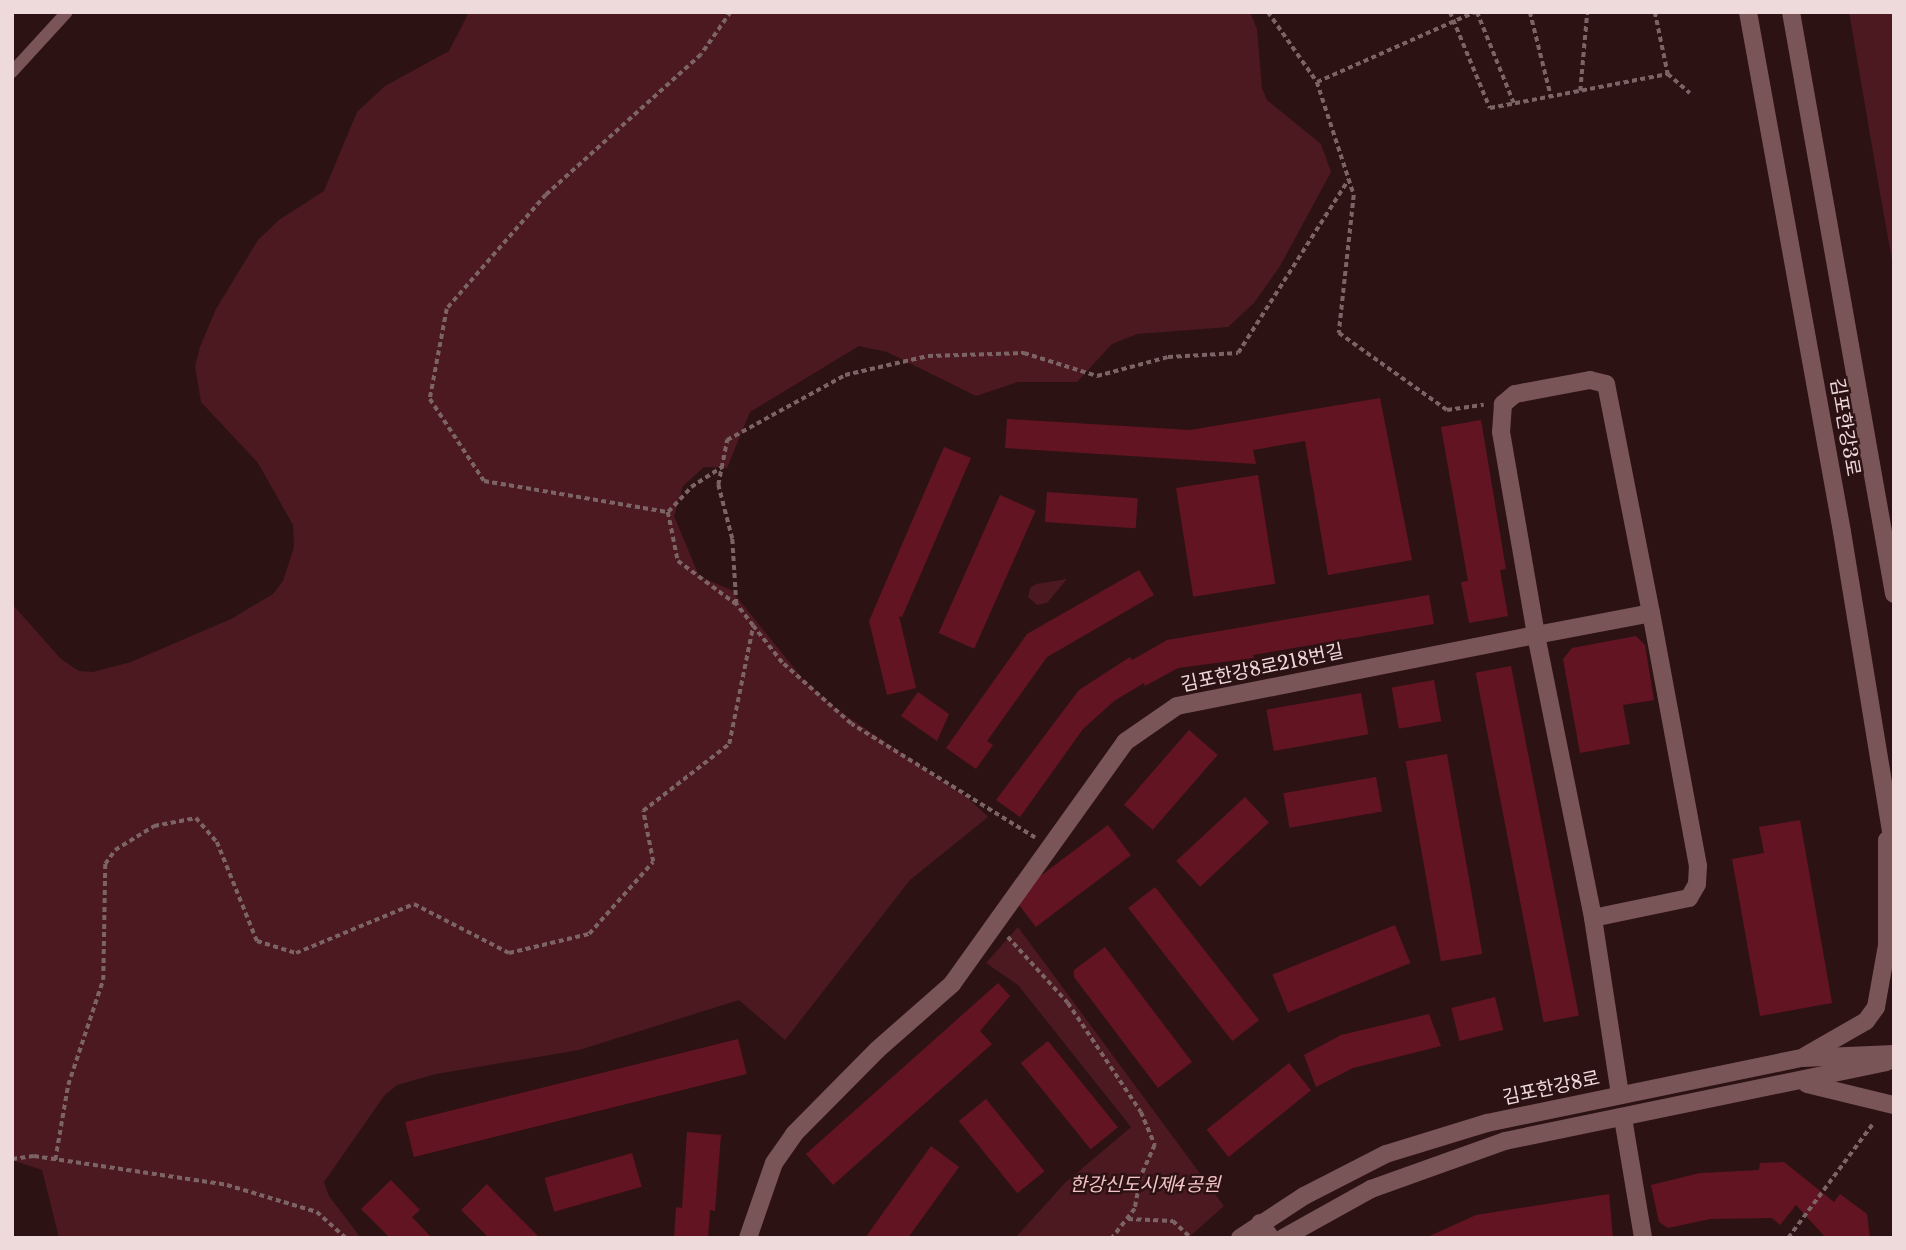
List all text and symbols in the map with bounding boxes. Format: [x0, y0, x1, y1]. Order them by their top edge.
street label: 김포한강3로 [1825, 376, 1865, 478]
street label: 김포한강8로218번길 [1179, 640, 1345, 696]
street label: 김포한강8로 [1500, 1067, 1602, 1109]
park label: 한강신도시제4공원 [1070, 1174, 1220, 1196]

